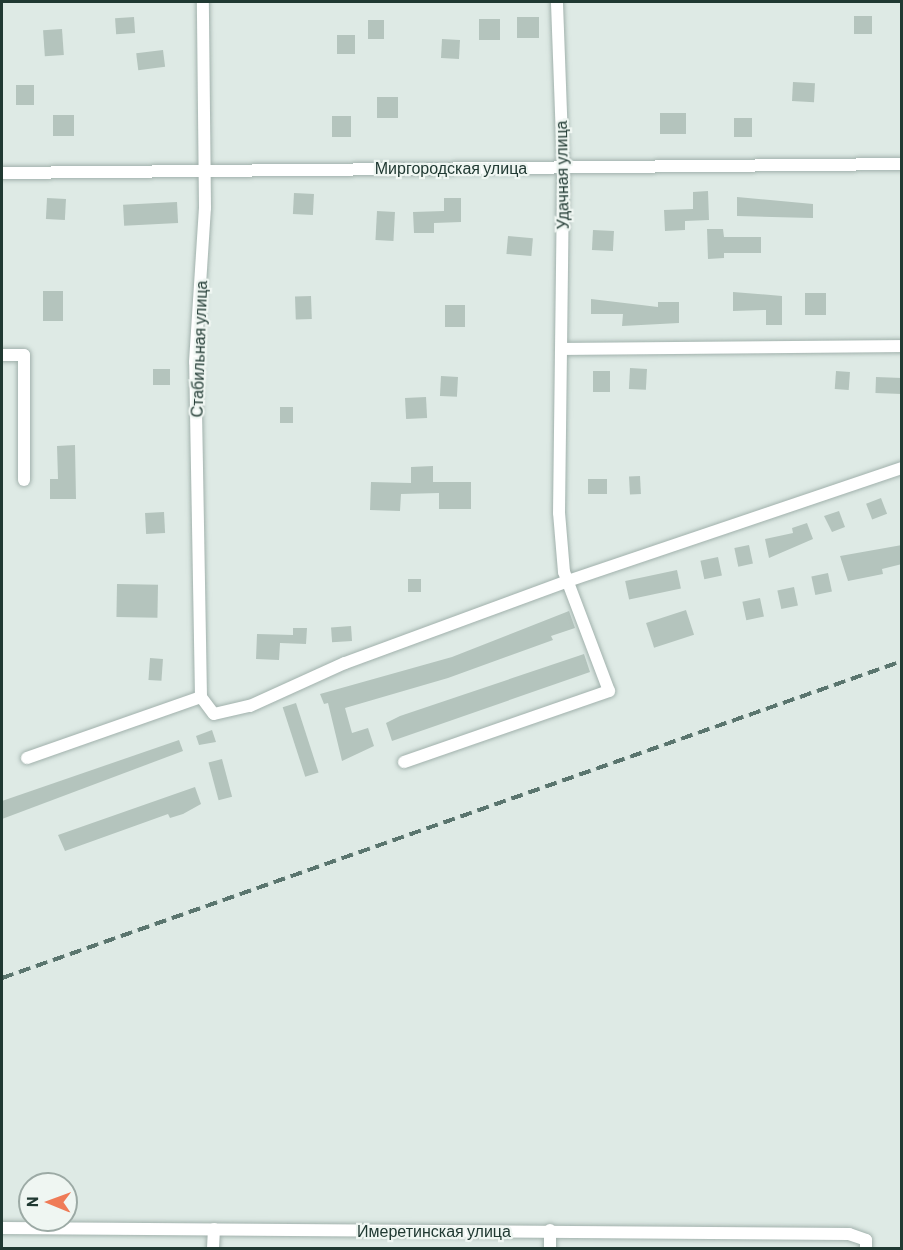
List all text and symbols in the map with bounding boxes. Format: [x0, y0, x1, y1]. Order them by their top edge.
street label: Удачная улица [551, 120, 573, 230]
street label: Миргородская улица [375, 158, 527, 178]
street label: Стабильная улица [187, 280, 211, 418]
north arrow [18, 1172, 78, 1232]
text: N [22, 1196, 41, 1207]
street label: Имеретинская улица [357, 1221, 511, 1241]

